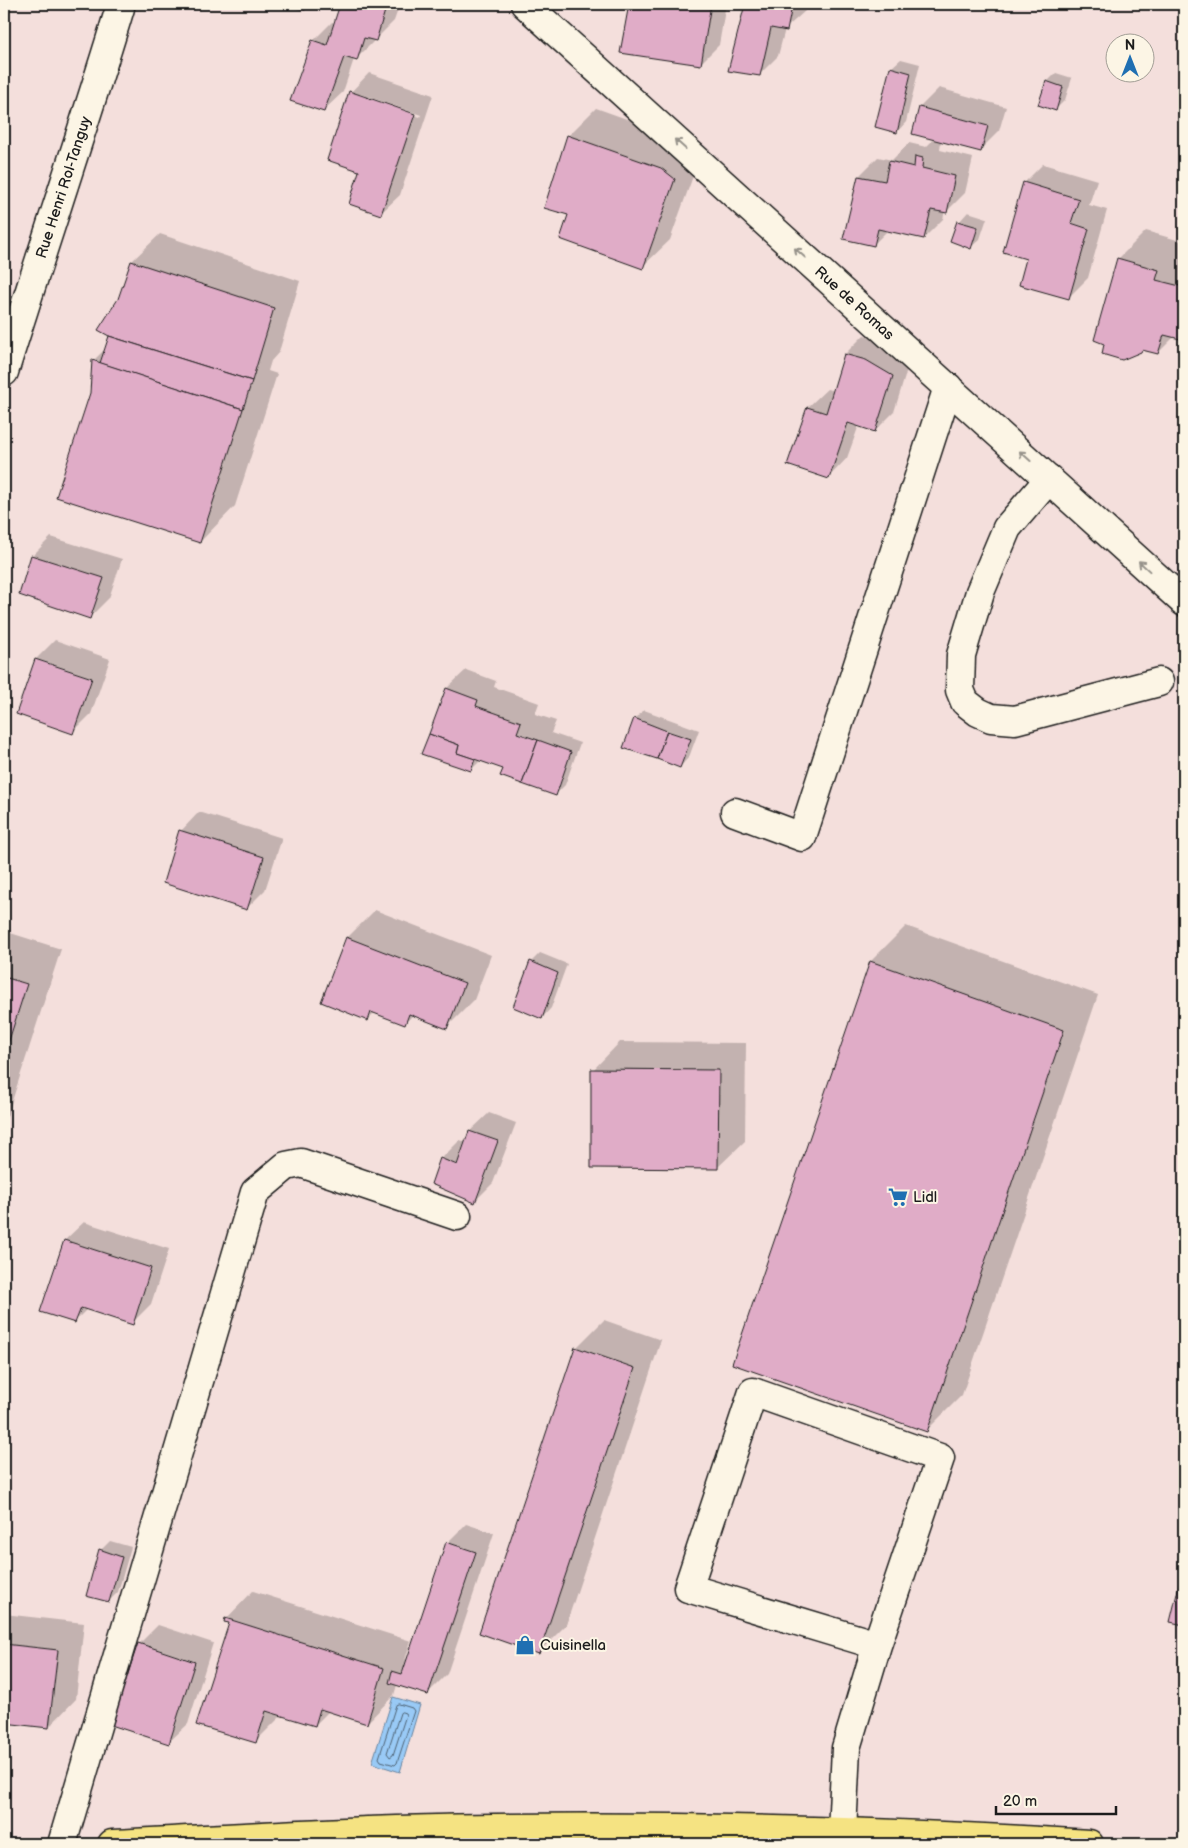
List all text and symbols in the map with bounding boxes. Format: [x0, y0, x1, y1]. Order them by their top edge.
north arrow [1106, 32, 1156, 82]
text: N [1125, 37, 1135, 54]
street label: Rue Henri Rol-Tanguy [32, 114, 96, 261]
one-way arrow [673, 138, 686, 150]
one-way arrow [794, 247, 807, 259]
street label: Rue de Romas [810, 262, 898, 345]
one-way arrow [1018, 450, 1031, 462]
one-way arrow [1138, 560, 1151, 572]
supermarket icon: Lidl [887, 1186, 909, 1208]
place label: Lidl [913, 1188, 937, 1207]
shop icon: Cuisinella [514, 1634, 536, 1656]
place label: Cuisinella [540, 1636, 606, 1655]
scale bar [996, 1783, 1116, 1815]
text: 20 m [1003, 1792, 1037, 1811]

